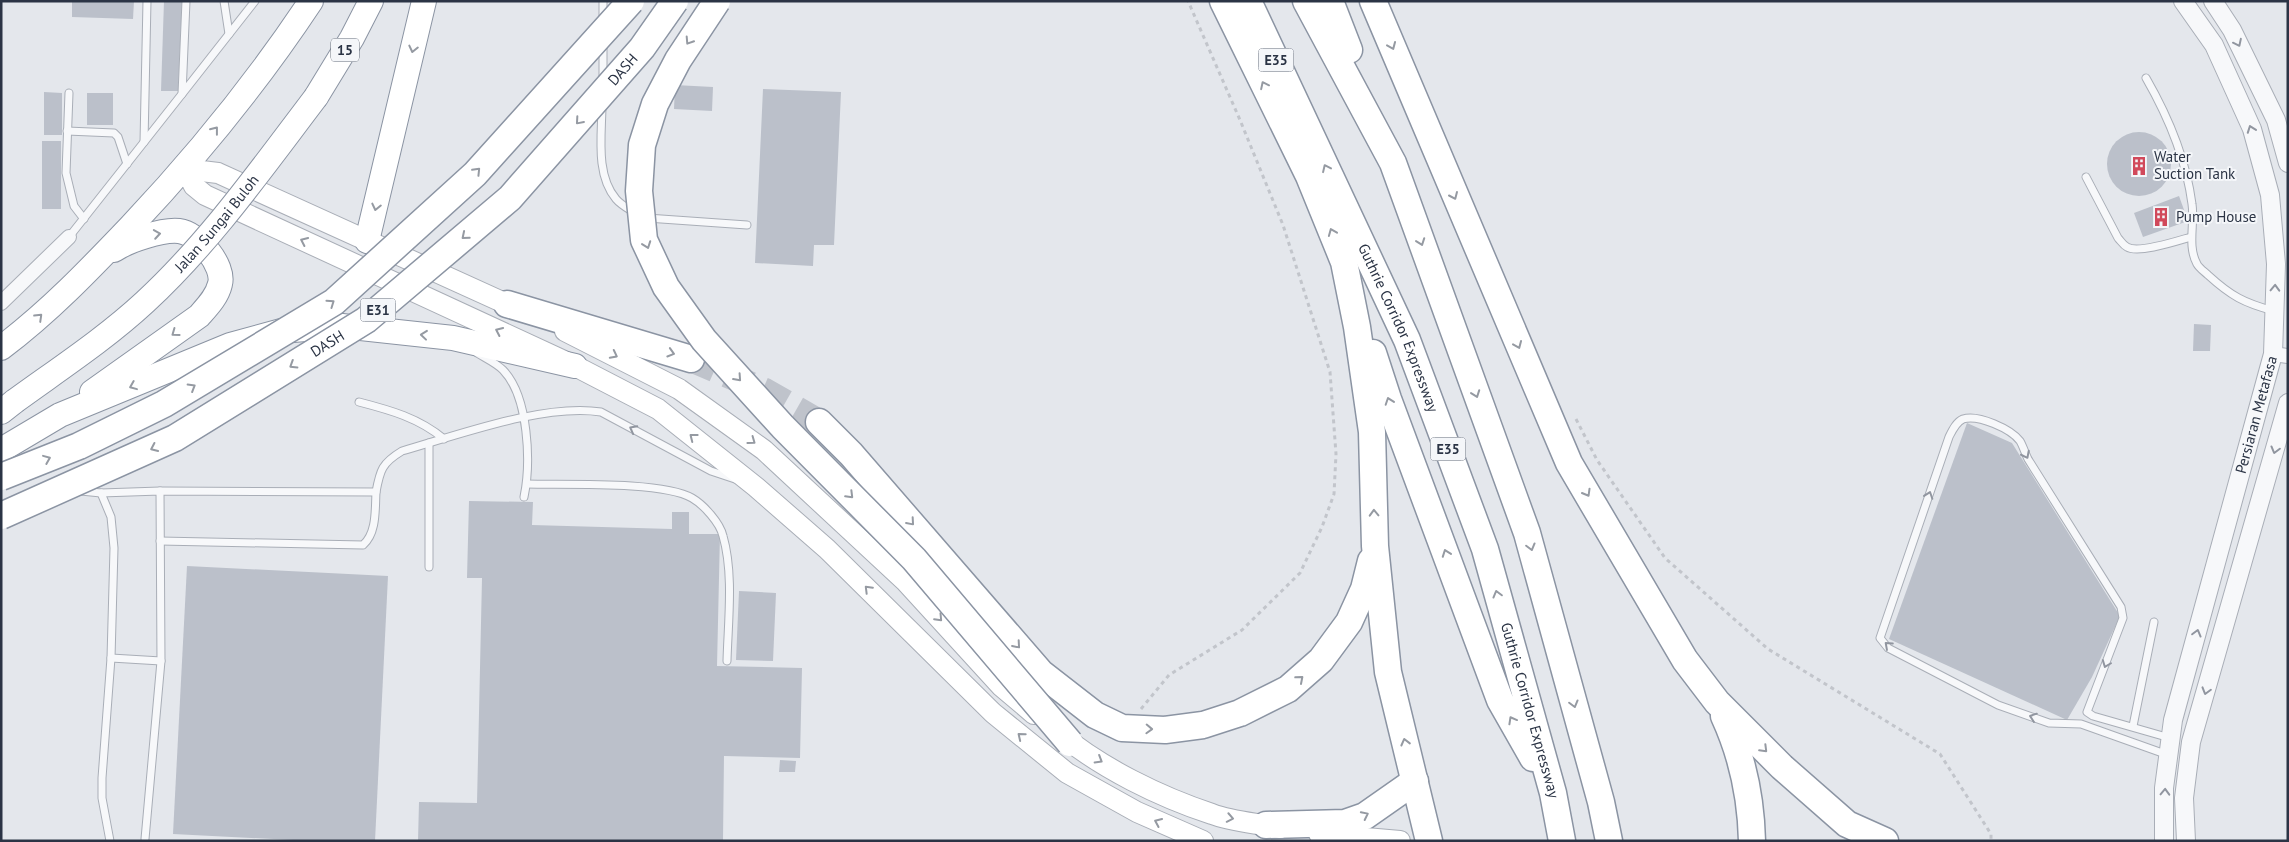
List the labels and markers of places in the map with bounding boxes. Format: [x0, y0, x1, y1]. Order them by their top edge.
place label: Water Suction Tank [2154, 147, 2236, 183]
building icon: Water Suction Tank [2128, 155, 2150, 177]
building icon: Pump House [2150, 206, 2172, 228]
place label: Pump House [2176, 207, 2256, 226]

